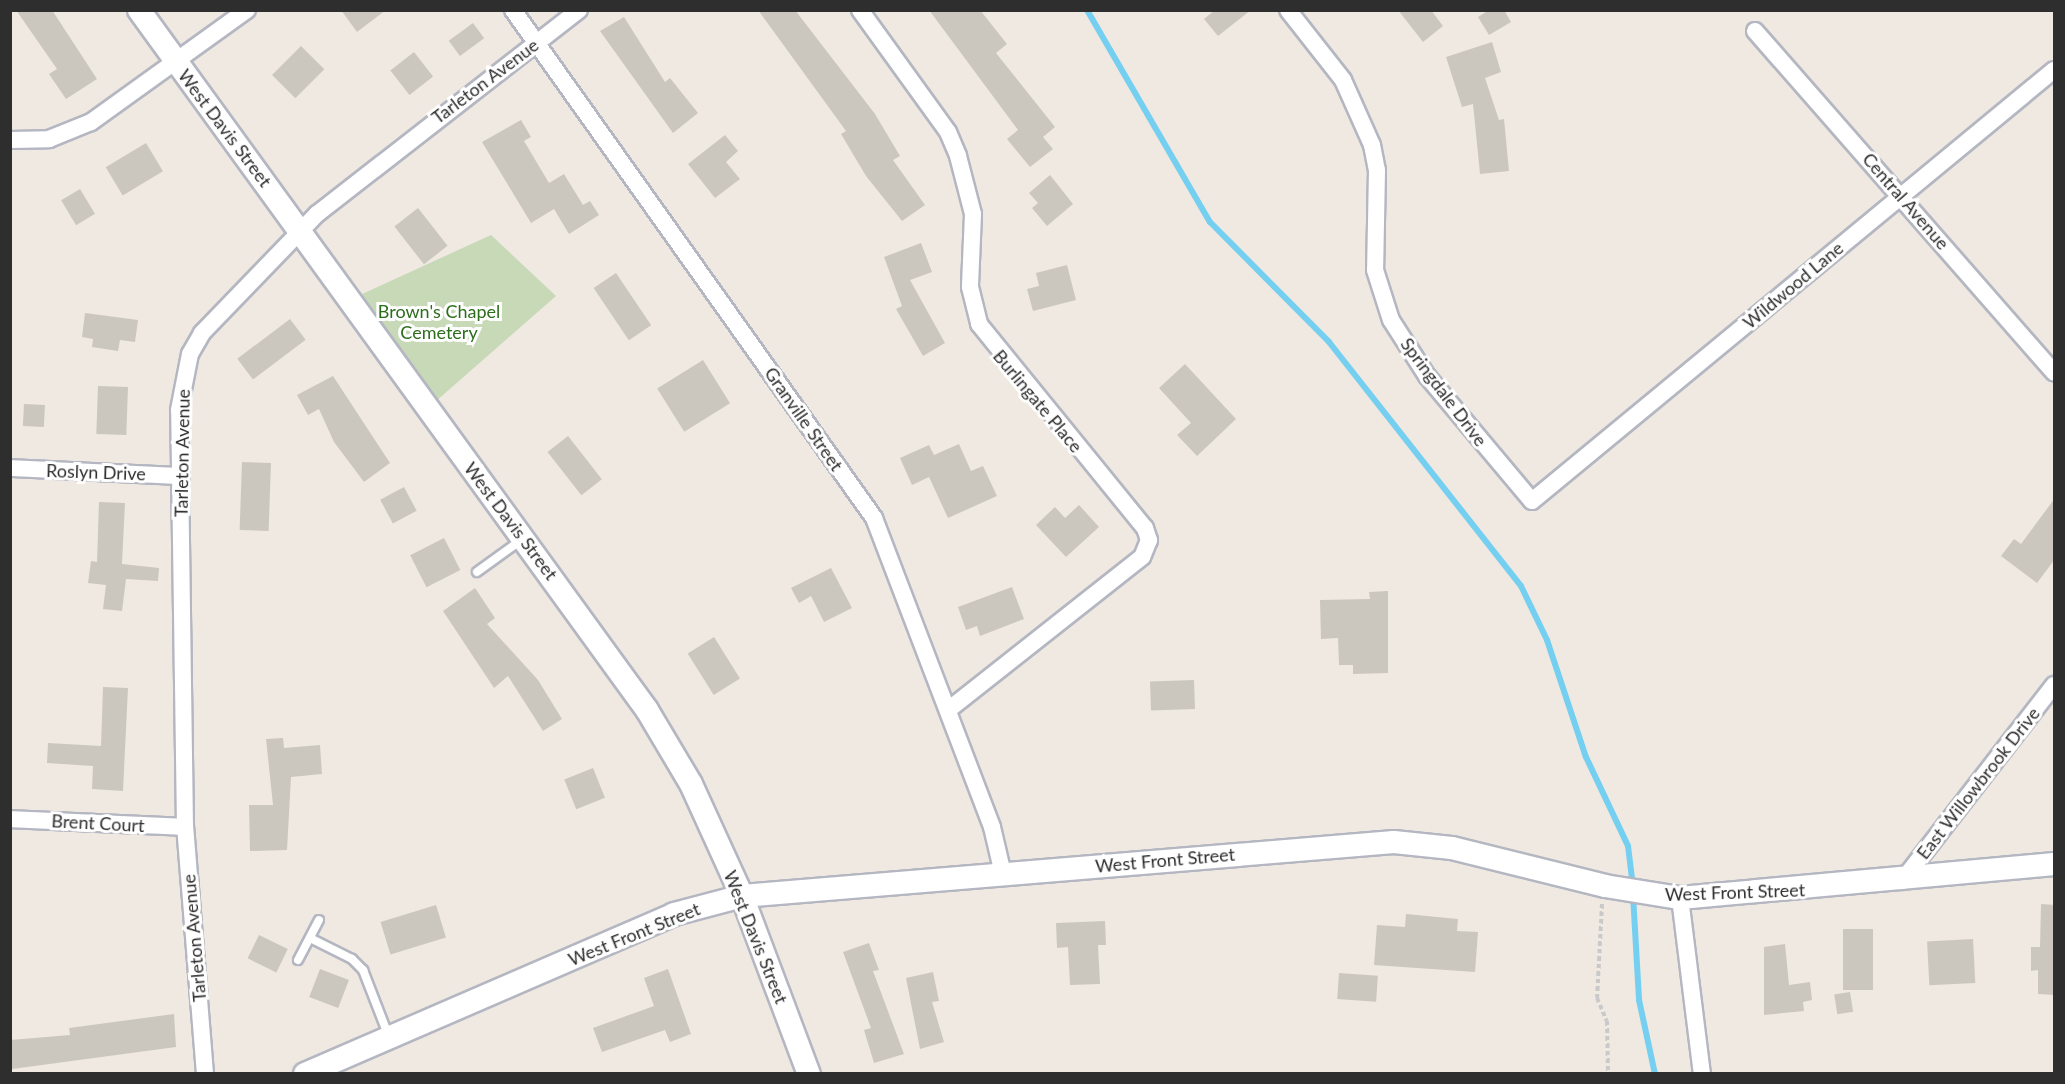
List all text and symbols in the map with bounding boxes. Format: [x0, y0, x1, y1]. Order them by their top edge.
street label: Tarleton Avenue [427, 34, 543, 128]
street label: West Davis Street [174, 65, 276, 191]
street label: Central Avenue [1858, 148, 1954, 254]
street label: Wildwood Lane [1739, 237, 1847, 333]
park label: Brown's Chapel Cemetery [378, 301, 500, 344]
street label: Springdale Drive [1396, 334, 1492, 450]
street label: Burlingate Place [989, 345, 1087, 457]
street label: Granville Street [760, 363, 848, 475]
street label: Tarleton Avenue [170, 389, 194, 517]
street label: West Davis Street [460, 458, 562, 584]
street label: Roslyn Drive [46, 459, 146, 485]
street label: East Willowbrook Drive [1912, 703, 2044, 863]
street label: Brent Court [51, 810, 145, 836]
street label: West Front Street [1094, 843, 1236, 877]
street label: West Davis Street [719, 867, 793, 1007]
street label: Tarleton Avenue [178, 873, 210, 1003]
street label: West Front Street [1665, 879, 1805, 905]
street label: West Front Street [565, 898, 703, 970]

